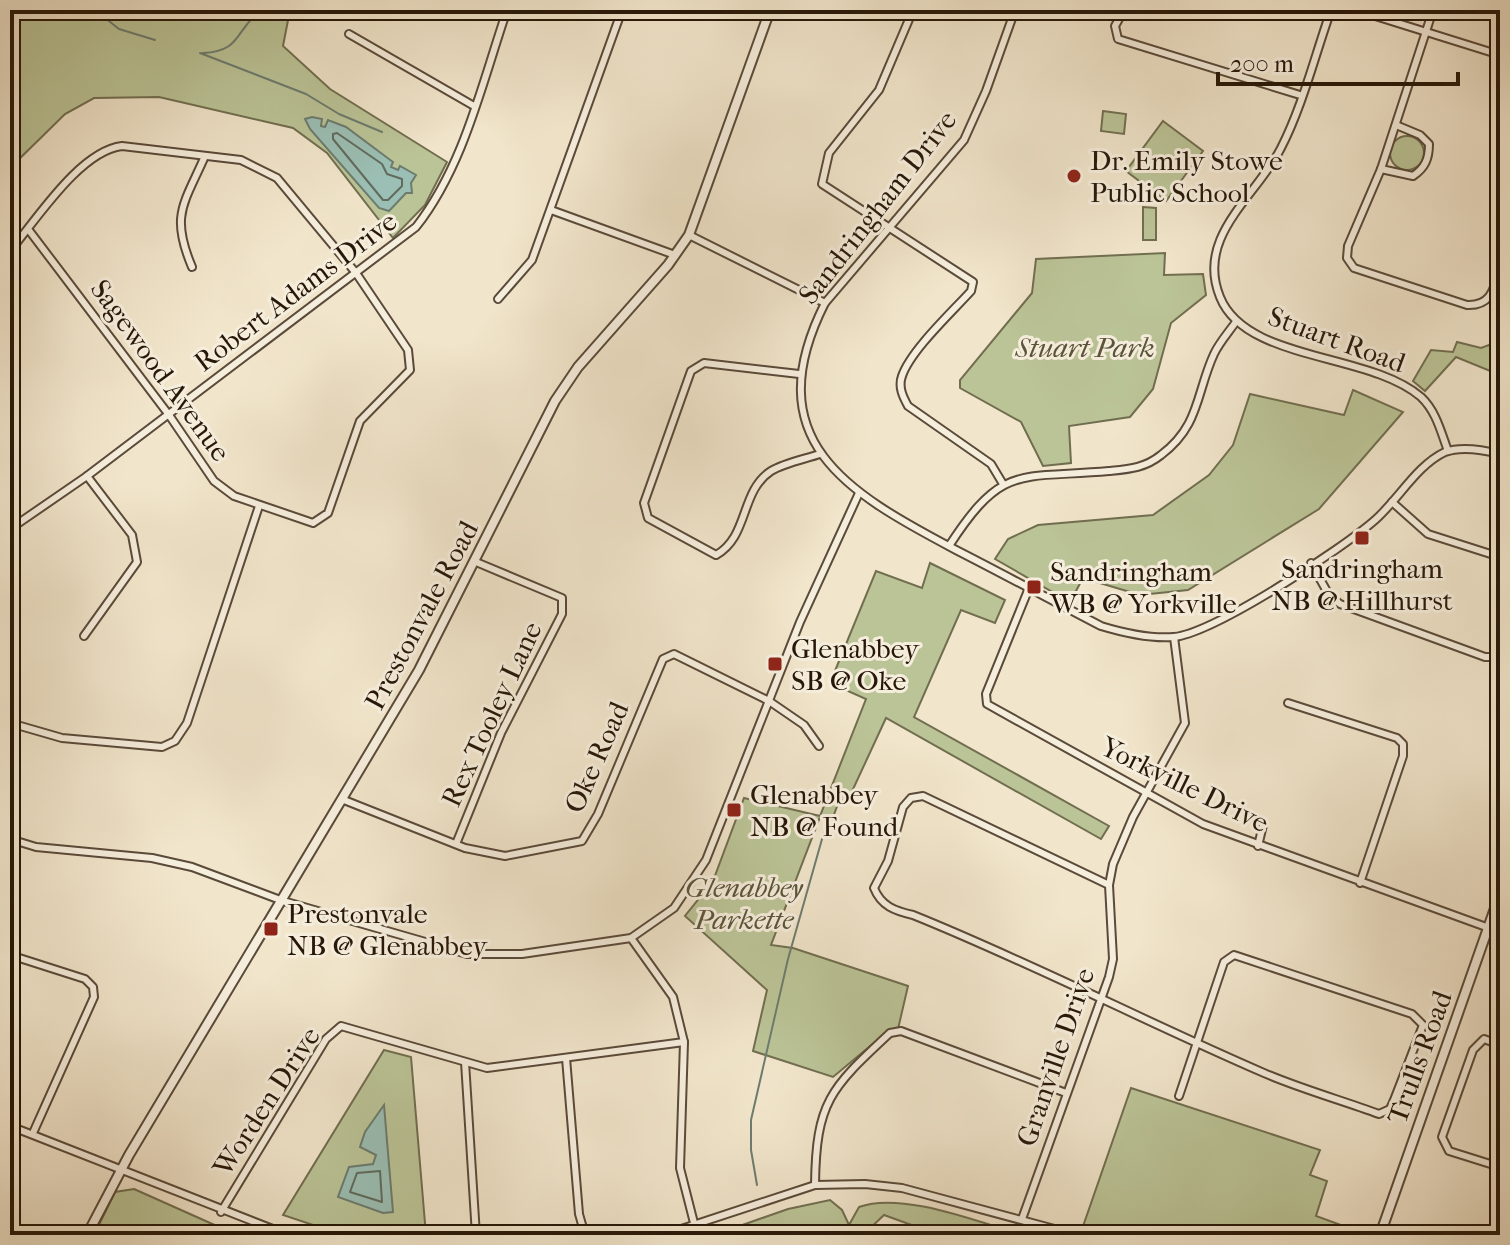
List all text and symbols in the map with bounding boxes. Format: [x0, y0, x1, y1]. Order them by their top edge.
scale bar [1218, 36, 1458, 86]
text: 200 m [1230, 50, 1294, 78]
street label: Sandringham Drive [792, 104, 963, 311]
place label: Dr. Emily Stowe Public School [1090, 144, 1283, 209]
marker: Dr. Emily Stowe Public School [1065, 167, 1083, 185]
street label: Robert Adams Drive [188, 204, 403, 378]
street label: Sagewood Avenue [84, 273, 238, 468]
street label: Stuart Road [1264, 299, 1411, 380]
park label: Stuart Park [1014, 331, 1155, 364]
street label: Prestonvale Road [358, 515, 485, 715]
marker: Sandringham NB @ Hillhurst [1353, 529, 1371, 547]
place label: Sandringham NB @ Hillhurst [1271, 552, 1453, 617]
place label: Sandringham WB @ Yorkville [1049, 555, 1237, 620]
marker: Sandringham WB @ Yorkville [1025, 578, 1043, 596]
street label: Rex Tooley Lane [434, 616, 549, 812]
place label: Glenabbey SB @ Oke [791, 632, 920, 697]
marker: Glenabbey SB @ Oke [766, 655, 784, 673]
street label: Oke Road [557, 696, 636, 818]
street label: Yorkville Drive [1095, 729, 1274, 839]
place label: Glenabbey NB @ Found [750, 778, 899, 843]
marker: Glenabbey NB @ Found [725, 801, 743, 819]
park label: Glenabbey Parkette [685, 871, 804, 936]
place label: Prestonvale NB @ Glenabbey [287, 897, 488, 962]
marker: Prestonvale NB @ Glenabbey [262, 920, 280, 938]
street label: Granville Drive [1010, 964, 1101, 1151]
street label: Trulls Road [1380, 986, 1459, 1128]
street label: Worden Drive [205, 1020, 327, 1183]

